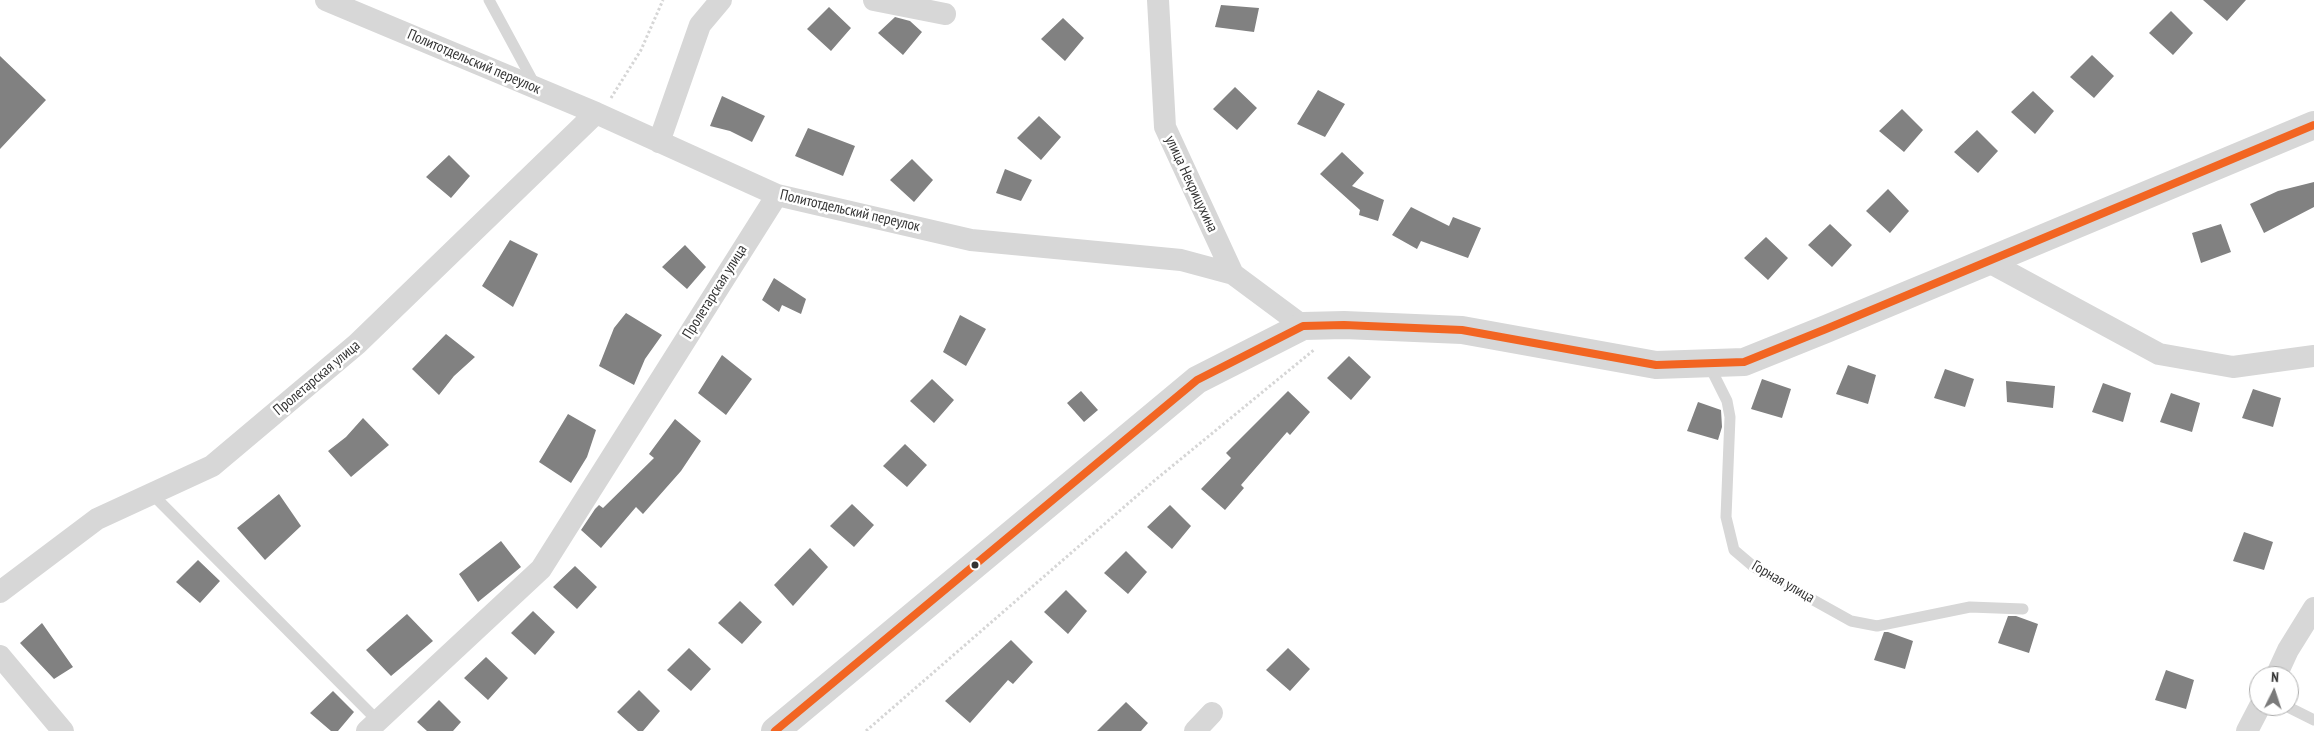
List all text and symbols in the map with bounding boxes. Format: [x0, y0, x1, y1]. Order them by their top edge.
street label: Политотдельский переулок [405, 26, 543, 98]
street label: улица Некрицухина [1161, 133, 1221, 235]
street label: Политотдельский переулок [778, 186, 922, 236]
street label: Пролетарская улица [679, 242, 751, 342]
street label: Пролетарская улица [270, 337, 364, 419]
street label: Горная улица [1749, 557, 1817, 607]
unlabelled marker [970, 560, 980, 570]
north arrow [2249, 666, 2299, 716]
text: N [2271, 668, 2279, 686]

